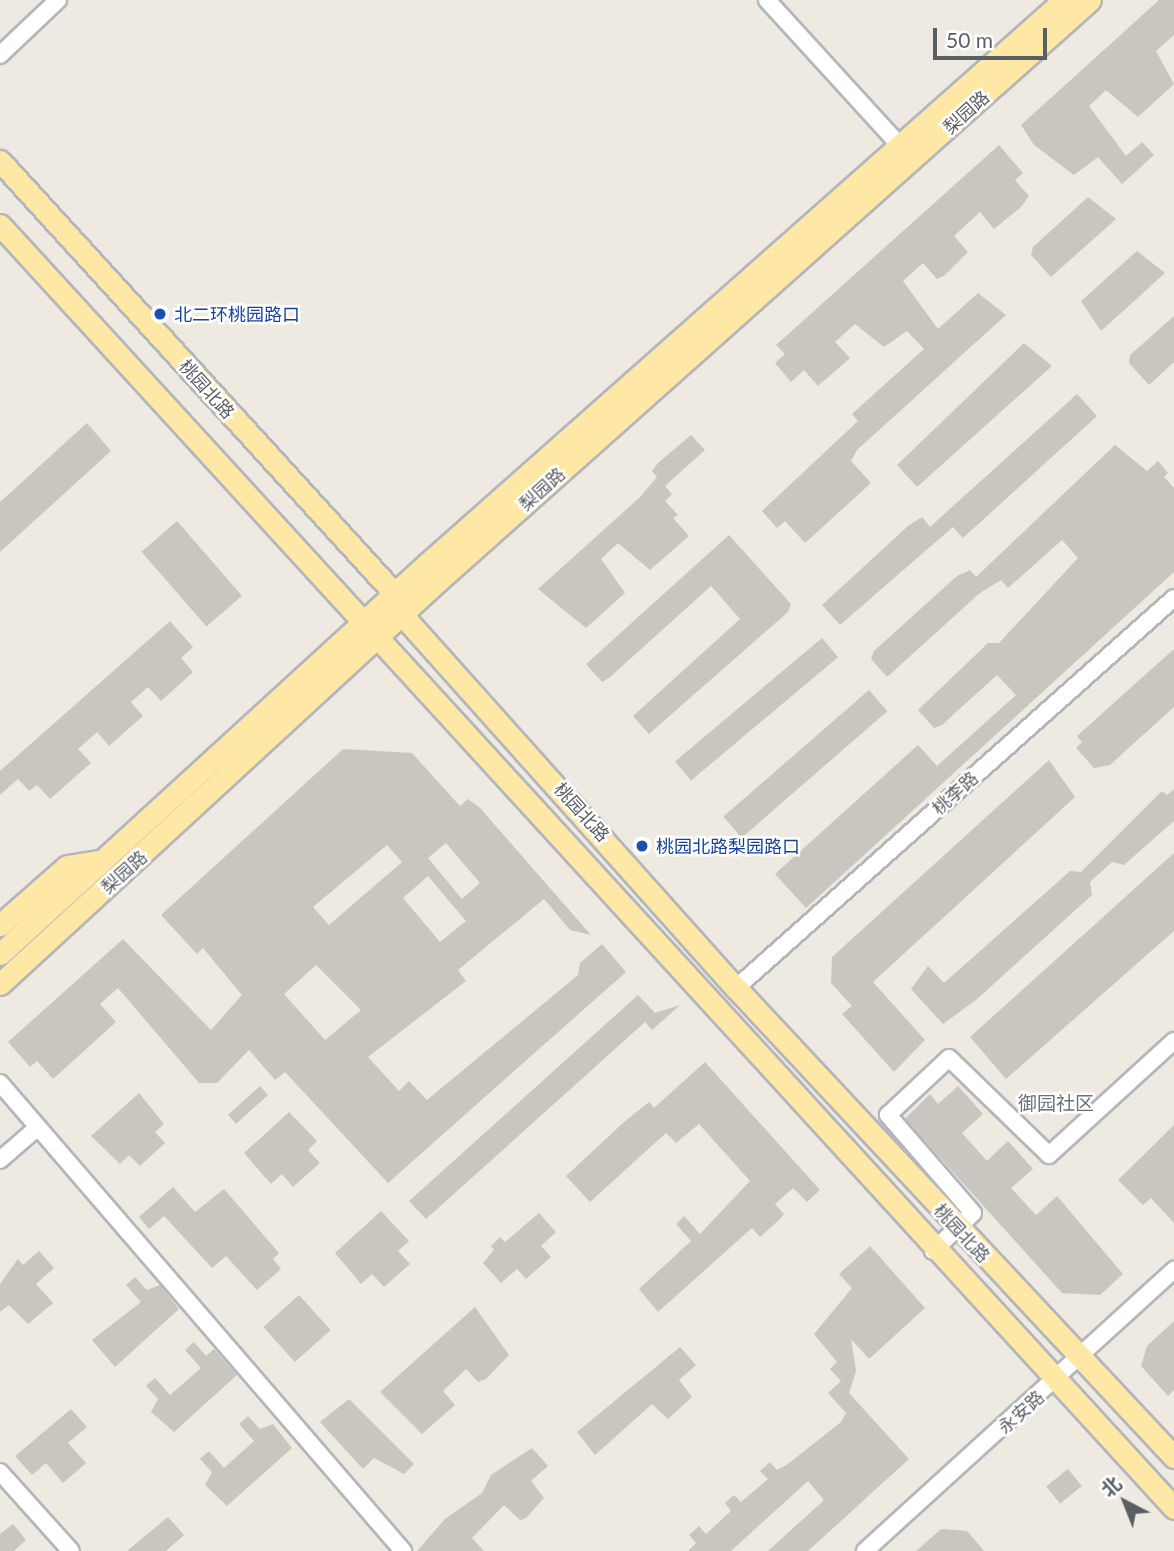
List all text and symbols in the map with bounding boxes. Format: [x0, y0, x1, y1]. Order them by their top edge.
scale bar [936, 14, 1050, 58]
text: 50 m [946, 27, 993, 52]
street label: 梨园路 [939, 86, 993, 138]
place label: 北二环桃园路口 [174, 303, 300, 325]
marker: 北二环桃园路口 [152, 306, 168, 322]
street label: 桃园北路 [175, 355, 239, 423]
street label: 梨园路 [515, 463, 569, 515]
street label: 桃李路 [928, 767, 982, 819]
street label: 桃园北路 [550, 778, 614, 846]
place label: 桃园北路梨园路口 [656, 835, 800, 857]
marker: 桃园北路梨园路口 [634, 838, 650, 854]
street label: 梨园路 [97, 846, 151, 898]
district label: 御园社区 [1018, 1092, 1094, 1114]
street label: 桃园北路 [930, 1199, 994, 1267]
street label: 永安路 [994, 1386, 1048, 1438]
north arrow [1090, 1467, 1160, 1537]
text: 北 [1096, 1471, 1125, 1501]

